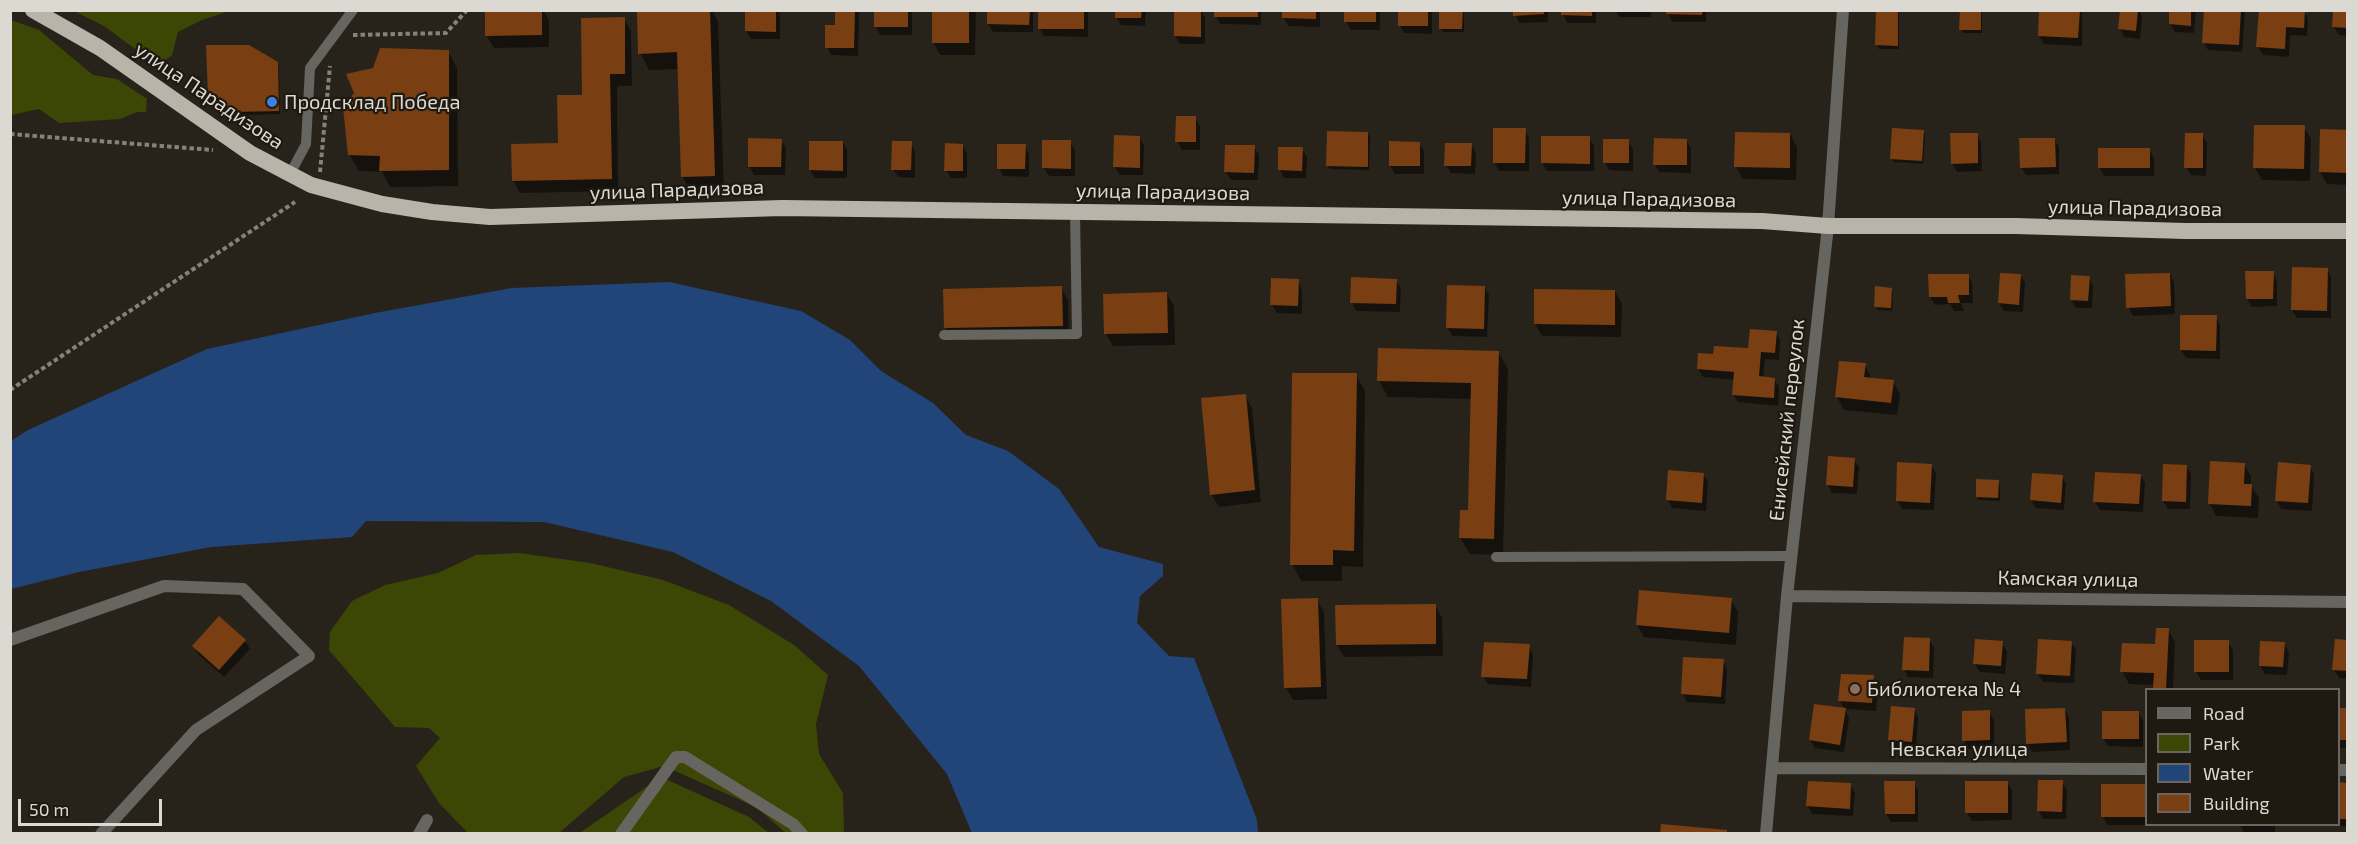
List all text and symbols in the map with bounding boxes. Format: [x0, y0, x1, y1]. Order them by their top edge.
street label: улица Парадизова [130, 37, 288, 155]
place label: Продсклад Победа [284, 90, 461, 114]
marker: Продсклад Победа [265, 95, 279, 109]
street label: улица Парадизова [589, 175, 765, 205]
street label: улица Парадизова [1076, 178, 1250, 206]
street label: улица Парадизова [1562, 185, 1736, 213]
street label: улица Парадизова [2048, 194, 2222, 222]
street label: Енисейский переулок [1764, 318, 1810, 522]
street label: Камская улица [1997, 566, 2139, 592]
place label: Библиотека № 4 [1867, 677, 2021, 701]
marker: Библиотека № 4 [1848, 682, 1862, 696]
legend [2145, 688, 2340, 826]
text: Road [2203, 702, 2244, 724]
text: Park [2203, 732, 2240, 754]
street label: Невская улица [1890, 737, 2028, 761]
text: Water [2203, 762, 2253, 784]
scale bar [21, 787, 165, 825]
text: Building [2203, 792, 2270, 814]
text: 50 m [29, 798, 69, 820]

